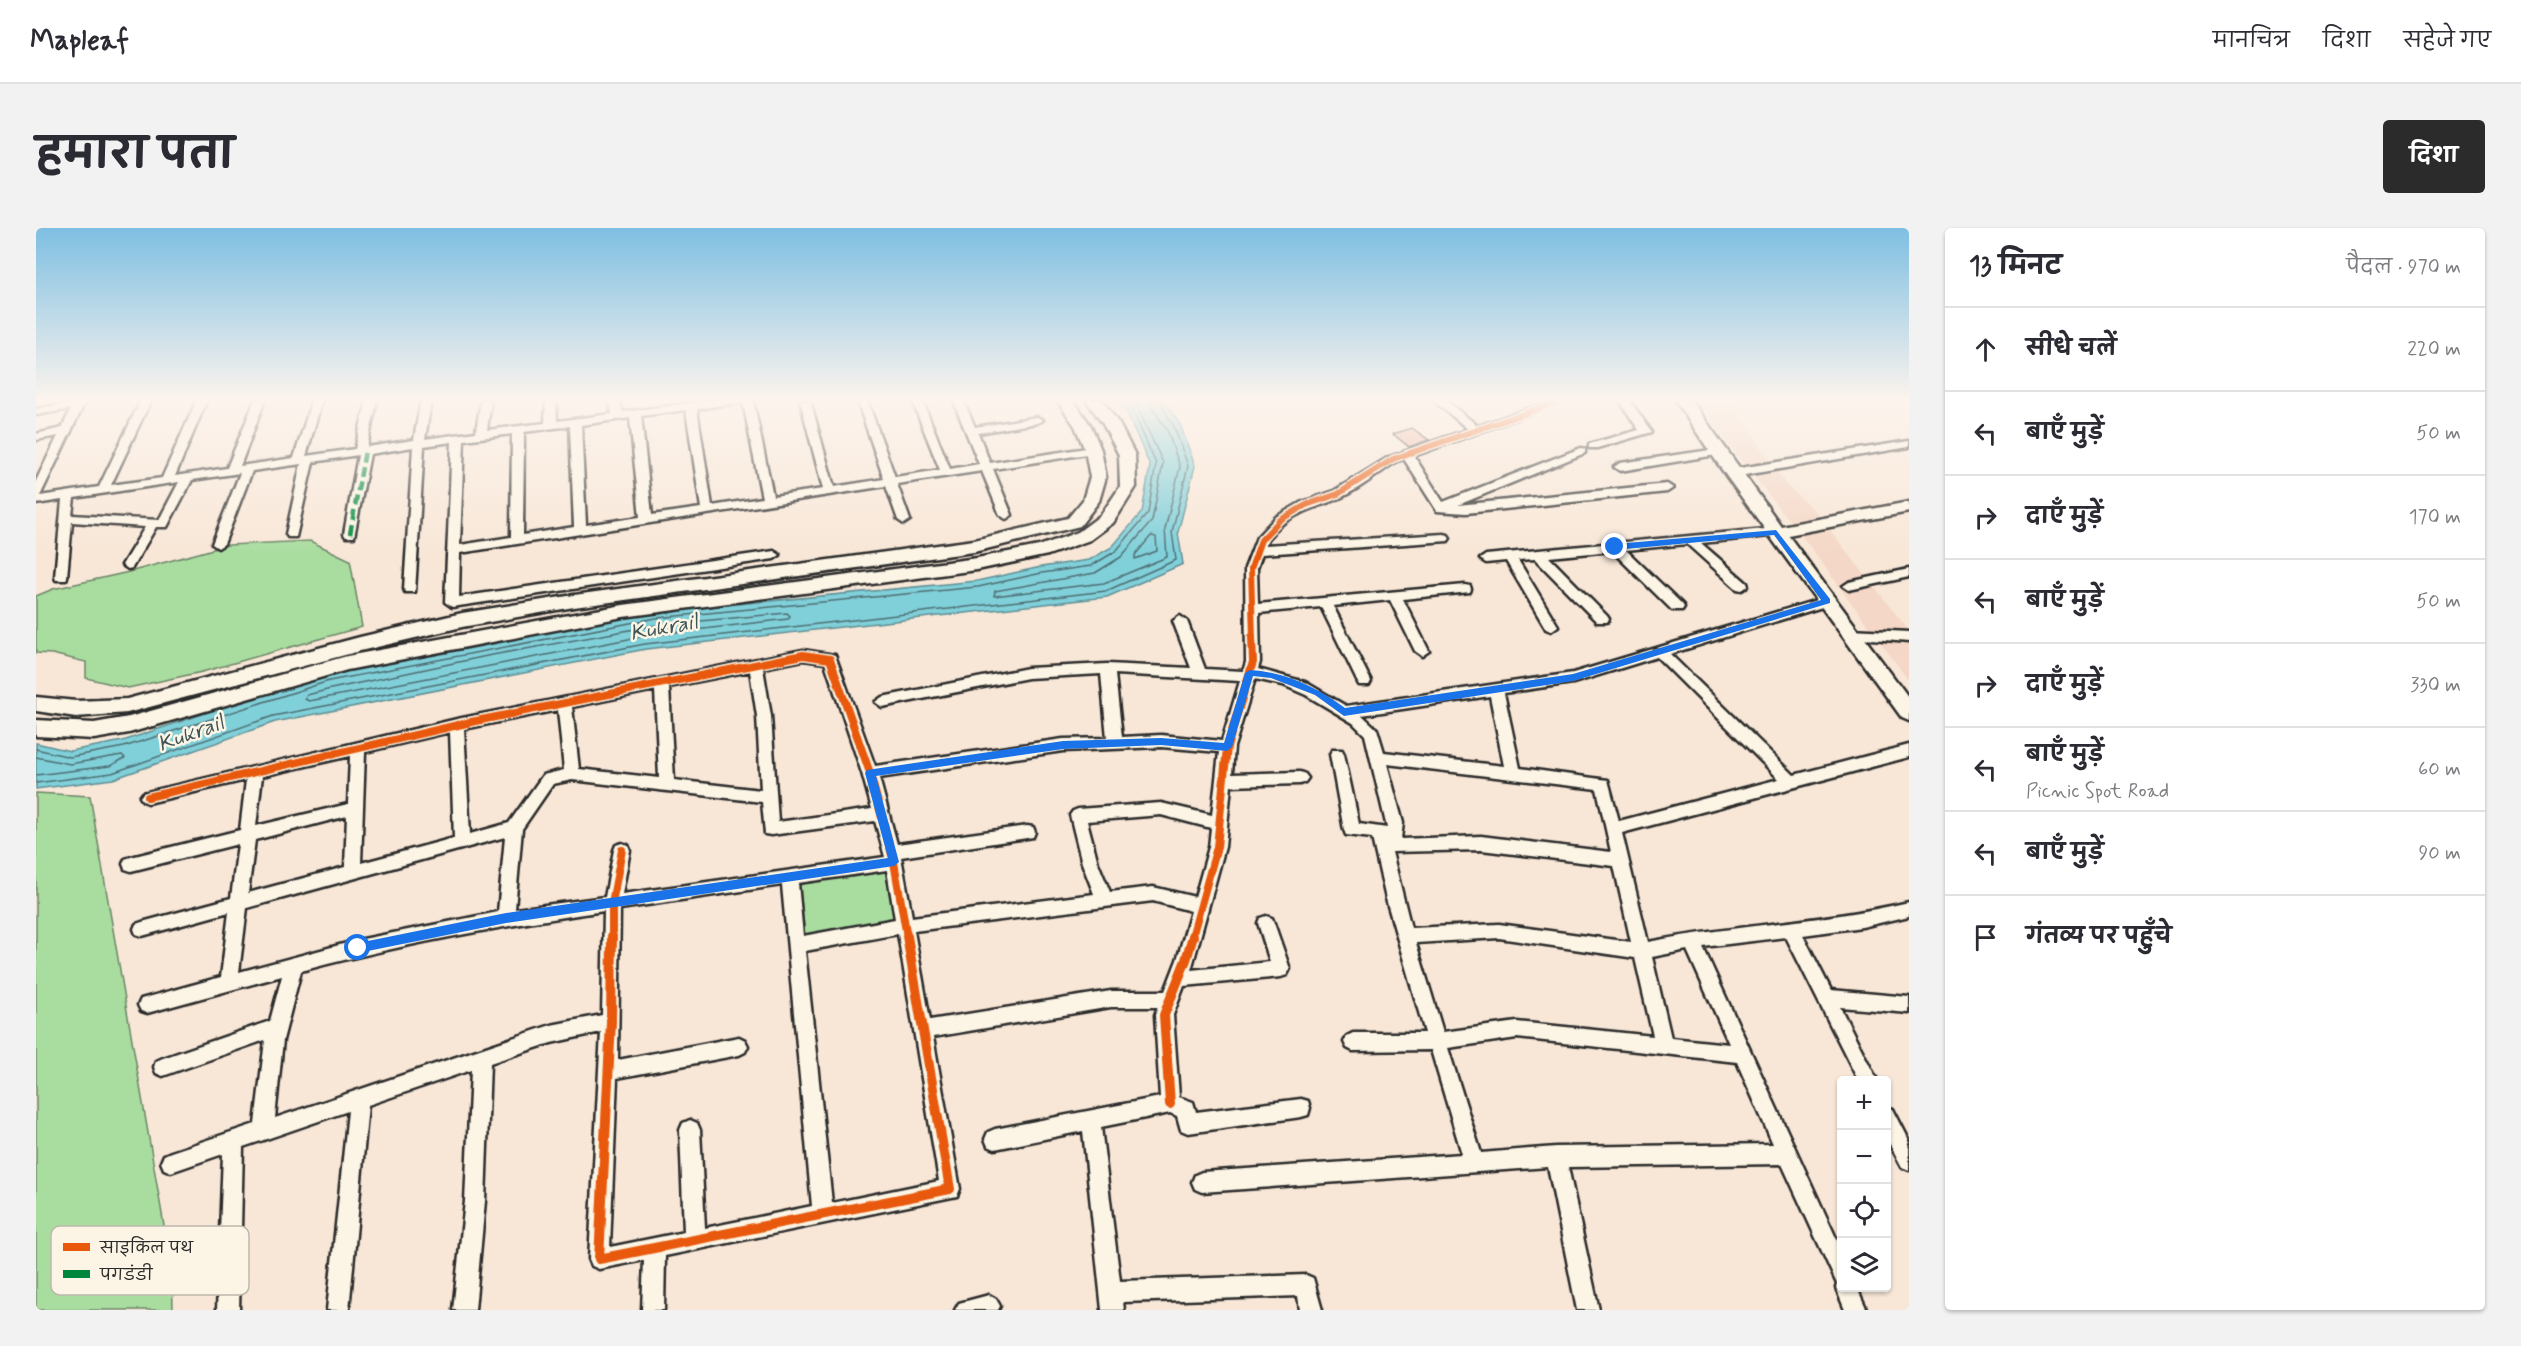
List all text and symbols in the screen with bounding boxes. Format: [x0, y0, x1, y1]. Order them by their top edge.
text: Mapleaf [30, 23, 129, 60]
text: मानचित्र [2213, 27, 2290, 55]
text: दिशा [2323, 27, 2370, 55]
text: सहेजे गए [2403, 27, 2491, 55]
button: दिशा [2383, 120, 2485, 193]
text: हमारा पता [36, 128, 234, 183]
text: 13 मिनट [1969, 250, 2062, 284]
text: पैदल · 970 m [2346, 254, 2461, 281]
icon: ahead [1969, 333, 2002, 366]
text: सीधे चलें [2026, 335, 2116, 363]
text: 220 m [2407, 336, 2461, 363]
icon: left [1969, 417, 2002, 450]
text: बाएँ मुड़ें [2026, 419, 2104, 447]
text: 50 m [2416, 420, 2461, 447]
icon: right [1969, 501, 2002, 534]
text: दाएँ मुड़ें [2026, 503, 2103, 531]
text: 170 m [2409, 504, 2461, 531]
route end [1601, 533, 1627, 559]
icon: left [1969, 585, 2002, 618]
text: बाएँ मुड़ें [2026, 587, 2104, 615]
text: 50 m [2416, 588, 2461, 615]
water label: Kukrail [628, 608, 702, 648]
icon: right [1969, 669, 2002, 702]
text: दाएँ मुड़ें [2026, 671, 2103, 699]
text: 330 m [2410, 672, 2461, 699]
water label: Kukrail [154, 709, 230, 759]
text: बाएँ मुड़ें [2026, 741, 2104, 769]
icon: left [1969, 753, 2002, 786]
text: 60 m [2418, 756, 2461, 783]
text: Picnic Spot Road [2026, 778, 2169, 805]
icon: left [1969, 837, 2002, 870]
text: बाएँ मुड़ें [2026, 839, 2104, 867]
text: 90 m [2418, 840, 2461, 867]
icon: arrive [1969, 921, 2002, 954]
text: गंतव्य पर पहुँचे [2026, 923, 2172, 951]
route start [344, 934, 370, 960]
map controls [1837, 1076, 1891, 1292]
button: + [1837, 1076, 1891, 1130]
button: − [1837, 1130, 1891, 1184]
button: locate [1837, 1184, 1891, 1238]
legend [51, 1226, 249, 1295]
text: साइकिल पथ [99, 1236, 194, 1259]
button: layers [1837, 1238, 1891, 1292]
text: पगडंडी [99, 1263, 154, 1286]

